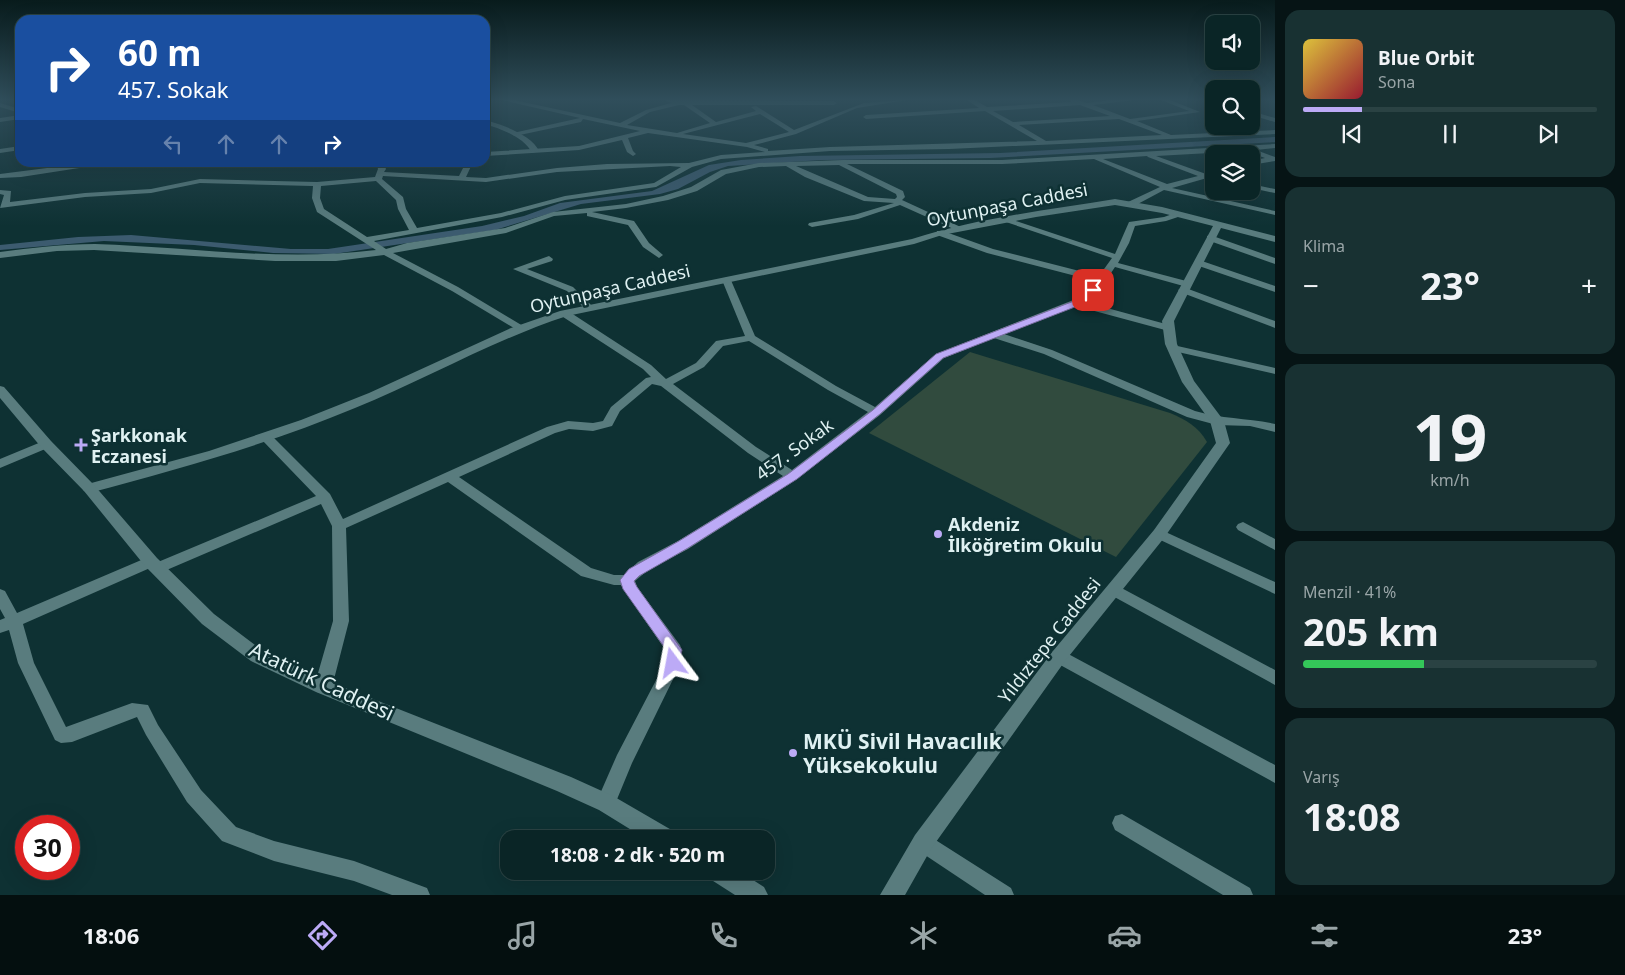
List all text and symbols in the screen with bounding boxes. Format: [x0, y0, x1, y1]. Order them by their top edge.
map controls [1205, 15, 1260, 200]
button: sound [1205, 15, 1260, 70]
text: 60 m [118, 29, 201, 76]
icon: right [35, 35, 100, 100]
text: Blue Orbit [1378, 45, 1474, 71]
text: Sona [1378, 71, 1415, 93]
text: 457. Sokak [118, 74, 229, 104]
button: search [1205, 80, 1260, 135]
icon: previous [1338, 120, 1366, 148]
icon: pause [1436, 120, 1464, 148]
icon: next [1534, 120, 1562, 148]
icon: left [159, 130, 187, 158]
icon: ahead [212, 130, 240, 158]
icon: ahead [265, 130, 293, 158]
icon: right [318, 130, 346, 158]
button: layers [1205, 145, 1260, 200]
street label: Oytunpaşa Caddesi [924, 177, 1090, 231]
text: Klima [1303, 235, 1345, 257]
street label: Oytunpaşa Caddesi [528, 258, 692, 318]
text: 23° [1420, 259, 1480, 311]
text: − [1303, 266, 1319, 304]
text: + [1581, 266, 1597, 304]
pin [1072, 269, 1114, 311]
icon: arrive [1079, 276, 1107, 304]
text: 19 [1413, 392, 1487, 480]
street label: 457. Sokak [750, 412, 838, 485]
place label: Şarkkonak Eczanesi [91, 423, 188, 468]
marker: Şarkkonak Eczanesi [75, 439, 87, 451]
text: km/h [1430, 469, 1470, 491]
place label: Akdeniz İlköğretim Okulu [948, 512, 1102, 557]
marker: Akdeniz İlköğretim Okulu [932, 528, 944, 540]
street label: Yıldıztepe Caddesi [992, 572, 1106, 708]
text: Menzil · 41% [1303, 581, 1396, 603]
text: 205 km [1303, 605, 1439, 657]
street label: Atatürk Caddesi [245, 635, 399, 727]
position arrow [646, 636, 698, 688]
place label: MKÜ Sivil Havacılık Yüksekokulu [803, 727, 1003, 779]
marker: MKÜ Sivil Havacılık Yüksekokulu [787, 747, 799, 759]
text: Varış [1303, 766, 1340, 788]
text: 18:08 [1303, 790, 1401, 842]
speed limit sign: 30 [15, 815, 80, 880]
text: 18:08 · 2 dk · 520 m [550, 842, 725, 868]
icon: directions [305, 918, 340, 953]
icon: music [505, 918, 540, 953]
icon: phone [706, 918, 741, 953]
icon: climate [906, 918, 941, 953]
icon: car [1107, 918, 1142, 953]
icon: filters [1307, 918, 1342, 953]
text: 18:06 [83, 920, 139, 950]
text: 23° [1508, 920, 1542, 950]

